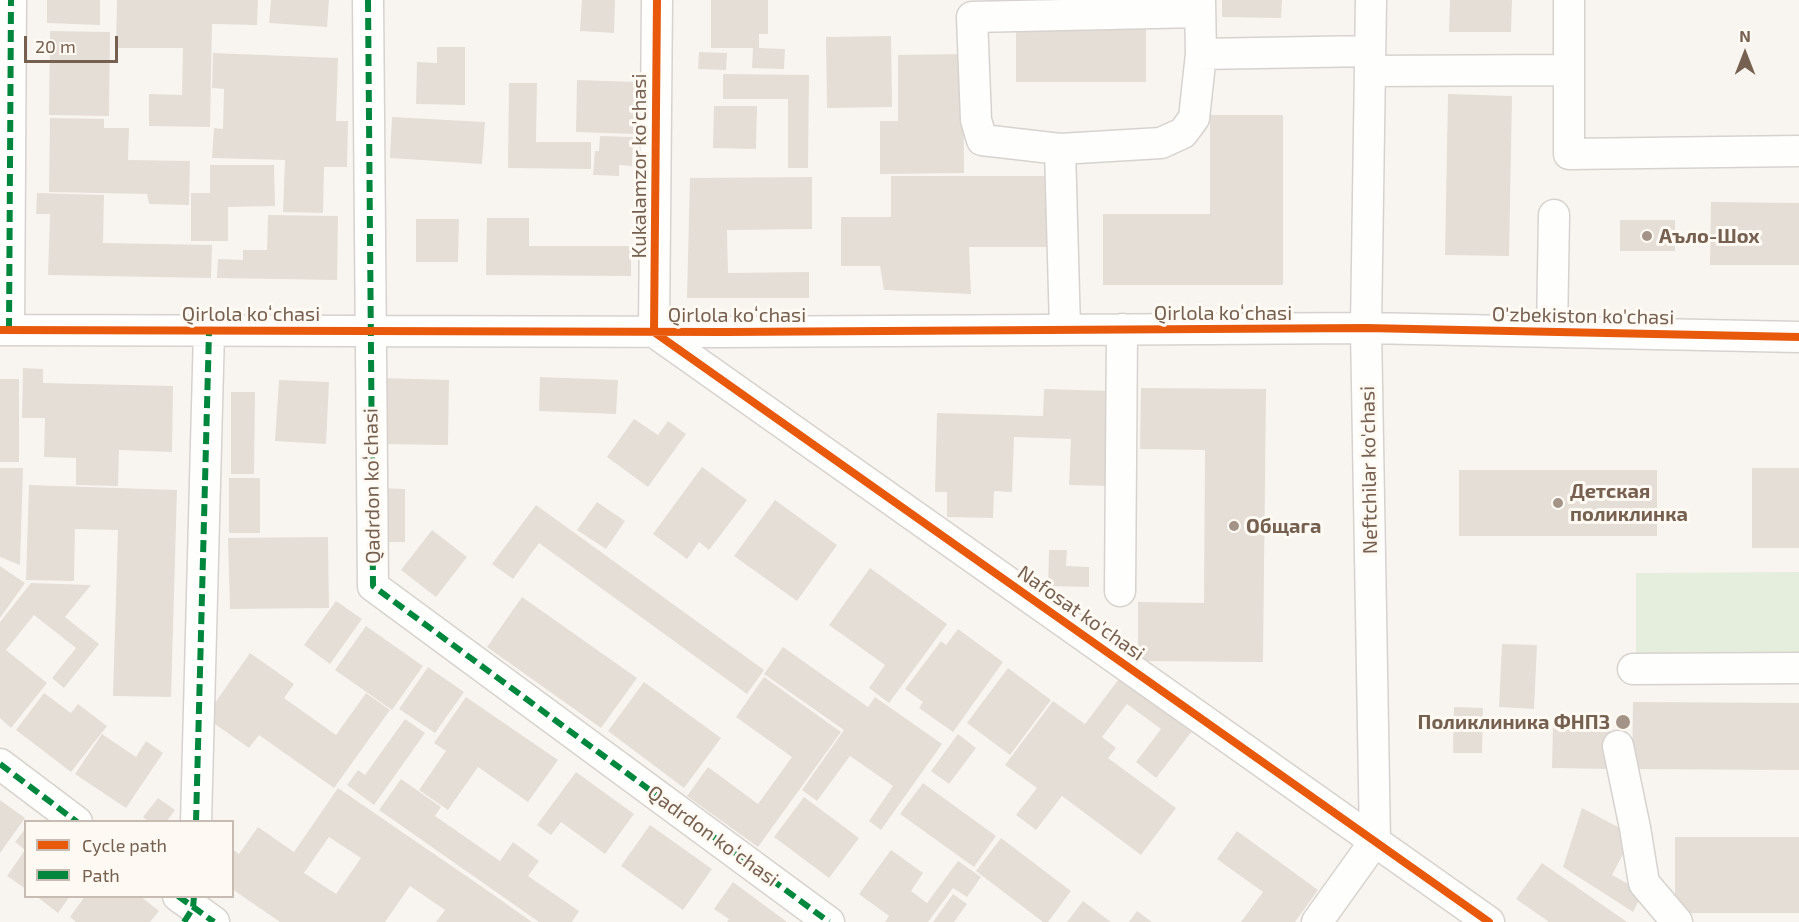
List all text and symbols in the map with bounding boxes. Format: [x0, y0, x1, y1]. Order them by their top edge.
scale bar [27, 24, 122, 62]
north arrow [1715, 24, 1775, 84]
text: N [1739, 26, 1751, 45]
text: 20 m [35, 35, 76, 57]
street label: Kukalamzor ko'chasi [627, 74, 651, 258]
place label: Аъло-Шох [1659, 224, 1760, 248]
marker: Аъло-Шох [1640, 229, 1654, 243]
street label: Qirlola koʻchasi [1154, 301, 1292, 325]
street label: Qirlola koʻchasi [182, 302, 320, 326]
street label: O'zbekiston ko'chasi [1492, 302, 1674, 330]
street label: Qirlola koʻchasi [668, 303, 806, 327]
street label: Neftchilar ko'chasi [1356, 386, 1382, 554]
street label: Qadrdon koʻchasi [359, 408, 385, 564]
place label: Детская поликлинка [1570, 479, 1688, 526]
marker: Детская поликлинка [1551, 496, 1565, 510]
place label: Общага [1246, 514, 1321, 538]
marker: Общага [1227, 519, 1241, 533]
street label: Nafosat ko'chasi [1013, 560, 1149, 666]
place label: Поликлиника ФНПЗ [1418, 710, 1610, 734]
marker: Поликлиника ФНПЗ [1614, 713, 1632, 731]
street label: Qadrdon koʻchasi [643, 780, 783, 892]
legend [24, 820, 234, 898]
text: Cycle path [82, 834, 167, 856]
text: Path [82, 864, 120, 886]

